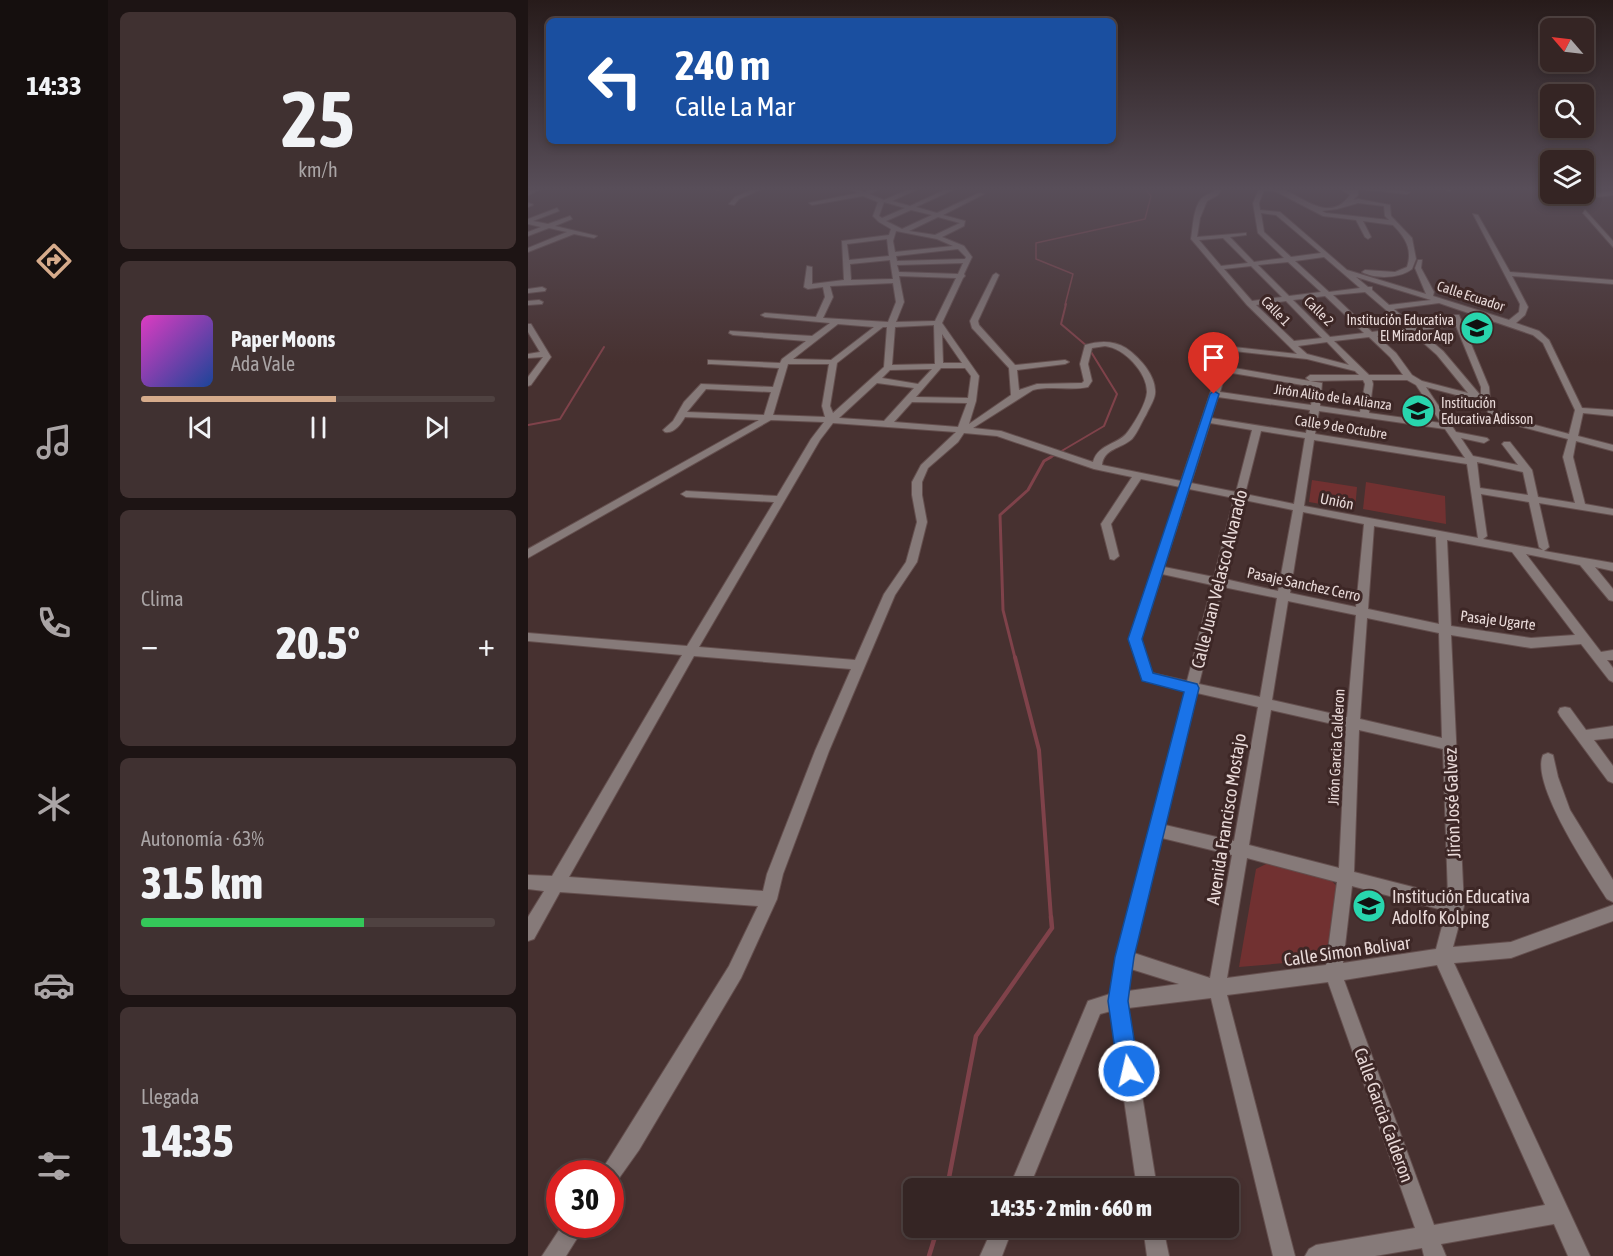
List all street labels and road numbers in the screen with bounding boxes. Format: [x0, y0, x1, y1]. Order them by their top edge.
street label: Calle Ecuador [1435, 278, 1508, 315]
street label: Calle 1 [1258, 293, 1294, 329]
street label: Calle 2 [1301, 293, 1337, 329]
street label: Jirón Alito de la Alianza [1273, 381, 1393, 413]
street label: Calle 9 de Octubre [1294, 412, 1388, 442]
street label: Calle Juan Velasco Alvarado [1187, 488, 1251, 670]
street label: Unión [1319, 489, 1355, 513]
street label: Pasaje Sanchez Cerro [1246, 564, 1362, 604]
street label: Pasaje Ugarte [1459, 607, 1537, 633]
street label: Jirón Garcia Calderon [1324, 688, 1348, 806]
street label: Avenida Francisco Mostajo [1202, 732, 1250, 906]
street label: Jirón José Galvez [1440, 747, 1464, 859]
street label: Calle Simon Bolivar [1282, 932, 1412, 970]
street label: Calle Garcia Calderon [1350, 1045, 1418, 1185]

